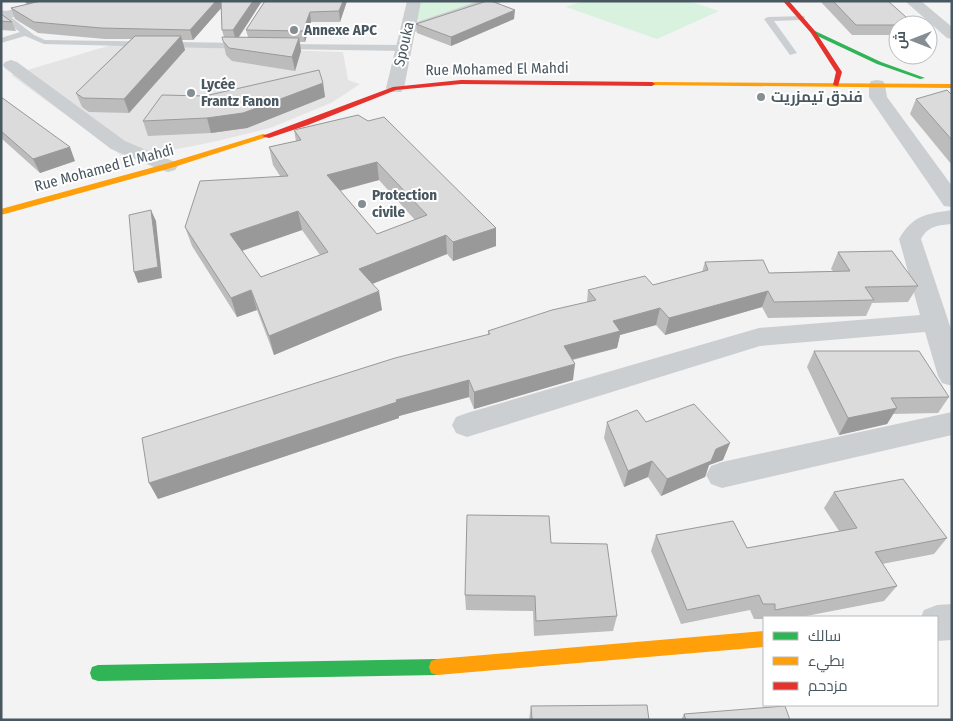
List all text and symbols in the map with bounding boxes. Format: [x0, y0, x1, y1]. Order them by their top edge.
north arrow [888, 15, 938, 65]
street label: Spouka [390, 20, 418, 68]
place label: Annexe APC [303, 21, 377, 39]
marker: Annexe APC [288, 24, 300, 36]
text: ش [892, 31, 909, 49]
street label: Rue Mohamed El Mahdi [425, 59, 569, 79]
place label: Lycée Frantz Fanon [201, 75, 279, 110]
marker: Lycée Frantz Fanon [185, 87, 197, 99]
place label: فندق تيمزريت [771, 88, 863, 106]
marker: فندق تيمزريت [755, 91, 767, 103]
street label: Rue Mohamed El Mahdi [32, 141, 176, 195]
place label: Protection civile [372, 186, 437, 221]
marker: Protection civile [356, 198, 368, 210]
legend [763, 616, 938, 706]
text: سالك [808, 627, 841, 645]
text: بطيء [808, 652, 845, 673]
text: مزدحم [808, 677, 848, 696]

